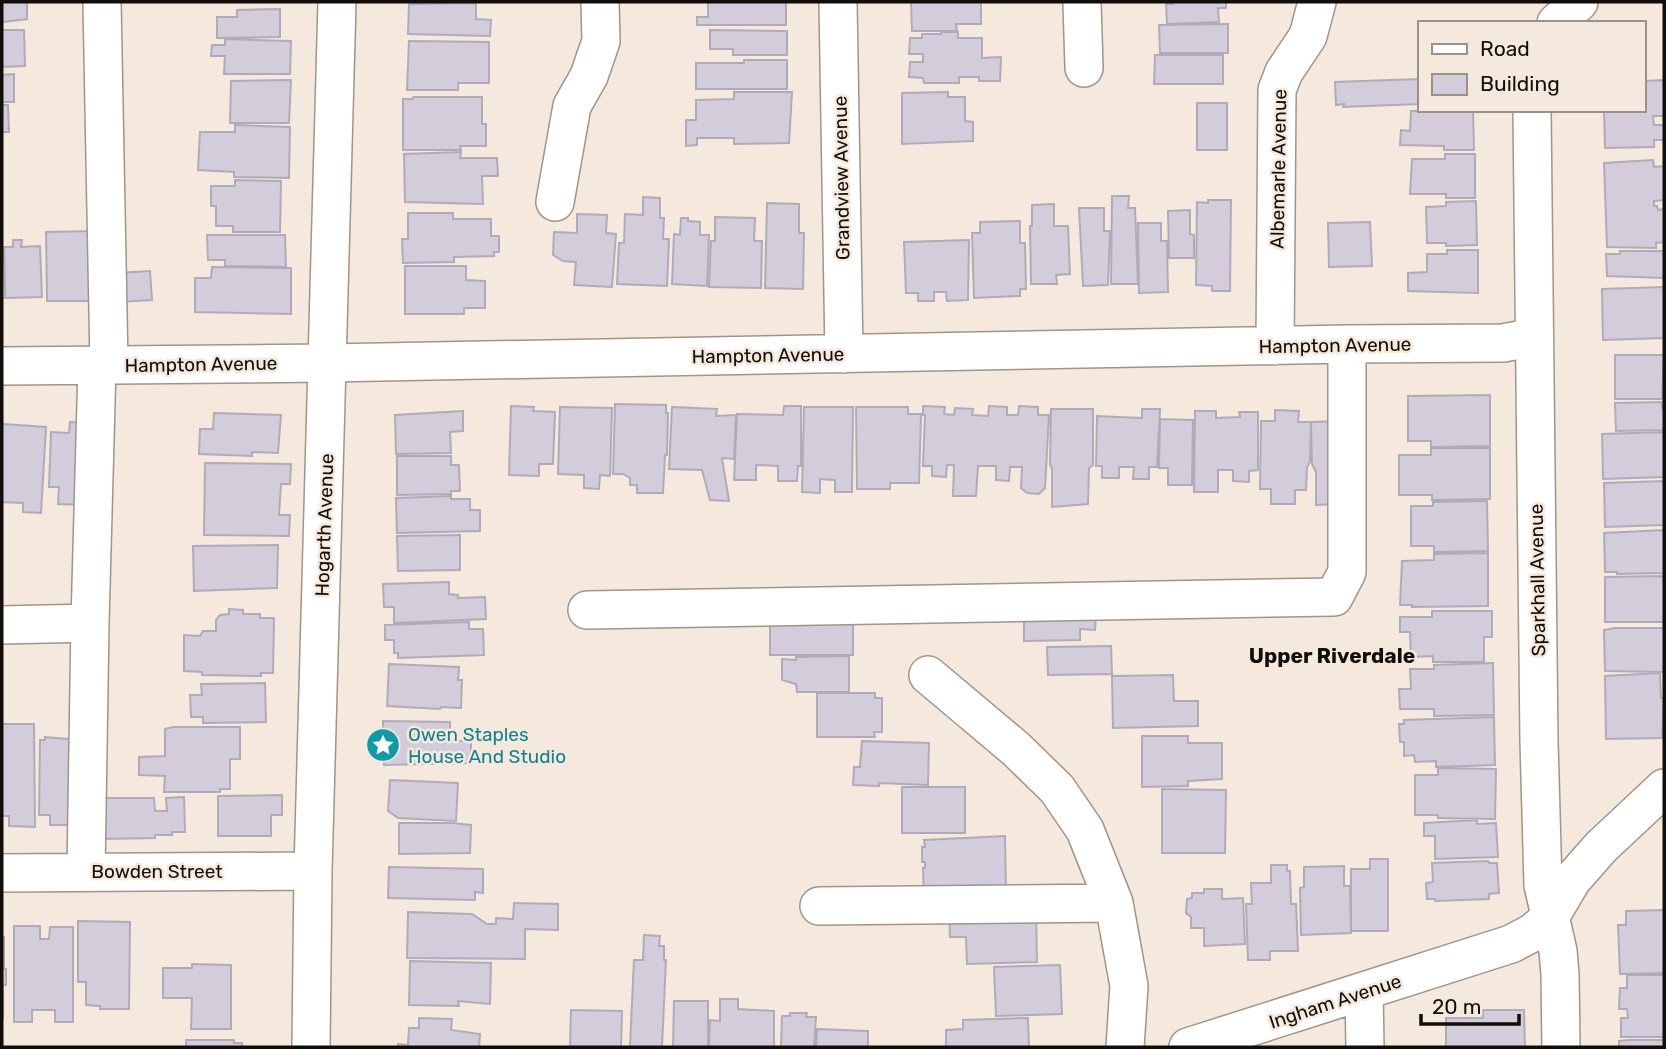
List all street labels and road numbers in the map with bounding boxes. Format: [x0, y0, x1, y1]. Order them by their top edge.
street label: Albemarle Avenue [1266, 89, 1291, 249]
street label: Grandview Avenue [829, 96, 854, 260]
street label: Hampton Avenue [1258, 333, 1412, 358]
street label: Hampton Avenue [691, 343, 845, 368]
street label: Hampton Avenue [124, 352, 278, 377]
street label: Hogarth Avenue [311, 453, 338, 597]
street label: Sparkhall Avenue [1525, 503, 1550, 657]
street label: Bowden Street [91, 860, 223, 883]
street label: Ingham Avenue [1266, 969, 1404, 1034]

